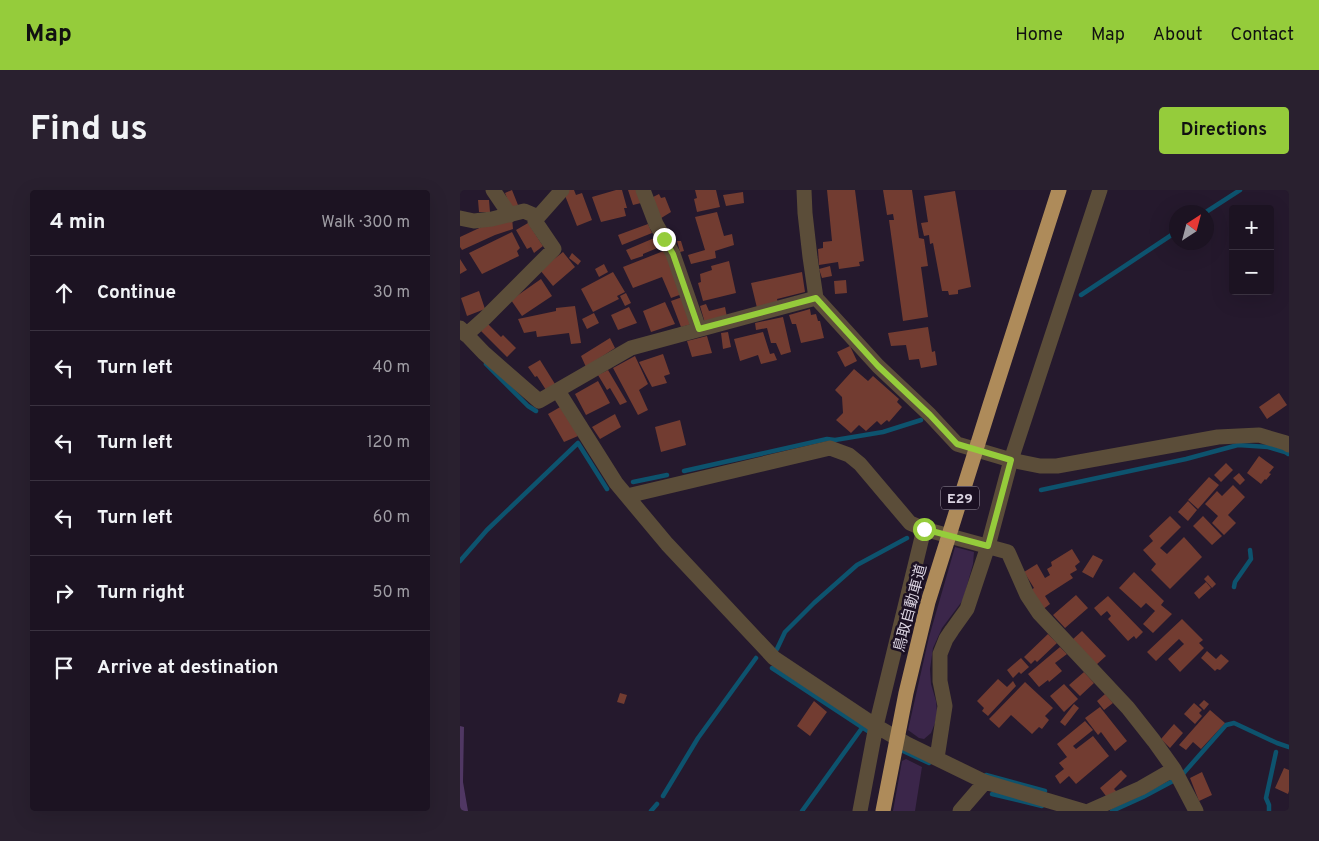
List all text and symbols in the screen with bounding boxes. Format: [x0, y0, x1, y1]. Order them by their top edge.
text: Map [25, 20, 72, 50]
text: Home [1015, 24, 1063, 47]
text: Map [1091, 24, 1125, 47]
text: About [1153, 24, 1202, 47]
text: Contact [1230, 24, 1294, 47]
button: Directions [1159, 107, 1289, 154]
text: Find us [30, 108, 148, 152]
north arrow [1169, 205, 1214, 250]
map controls [1229, 205, 1274, 295]
button: + [1229, 205, 1274, 250]
text: 4 min [50, 209, 106, 236]
text: Walk · 300 m [321, 213, 410, 233]
route end [653, 228, 676, 251]
button: − [1229, 250, 1274, 295]
icon: ahead [50, 279, 78, 307]
text: Continue [97, 281, 176, 305]
text: 30 m [373, 283, 410, 303]
icon: left [50, 354, 78, 382]
text: Turn left [97, 356, 173, 380]
text: 40 m [372, 358, 410, 378]
icon: left [50, 429, 78, 457]
text: Turn left [97, 431, 173, 455]
text: 120 m [367, 433, 410, 453]
road number: E29 [941, 486, 979, 510]
icon: left [50, 504, 78, 532]
text: Turn left [97, 506, 173, 530]
text: 60 m [373, 508, 410, 528]
route start [913, 518, 936, 541]
street label: 鳥取自動車道 [891, 562, 932, 654]
icon: right [50, 579, 78, 607]
text: Turn right [97, 581, 185, 605]
text: 50 m [373, 583, 410, 603]
icon: arrive [50, 654, 78, 682]
text: Arrive at destination [97, 656, 278, 680]

